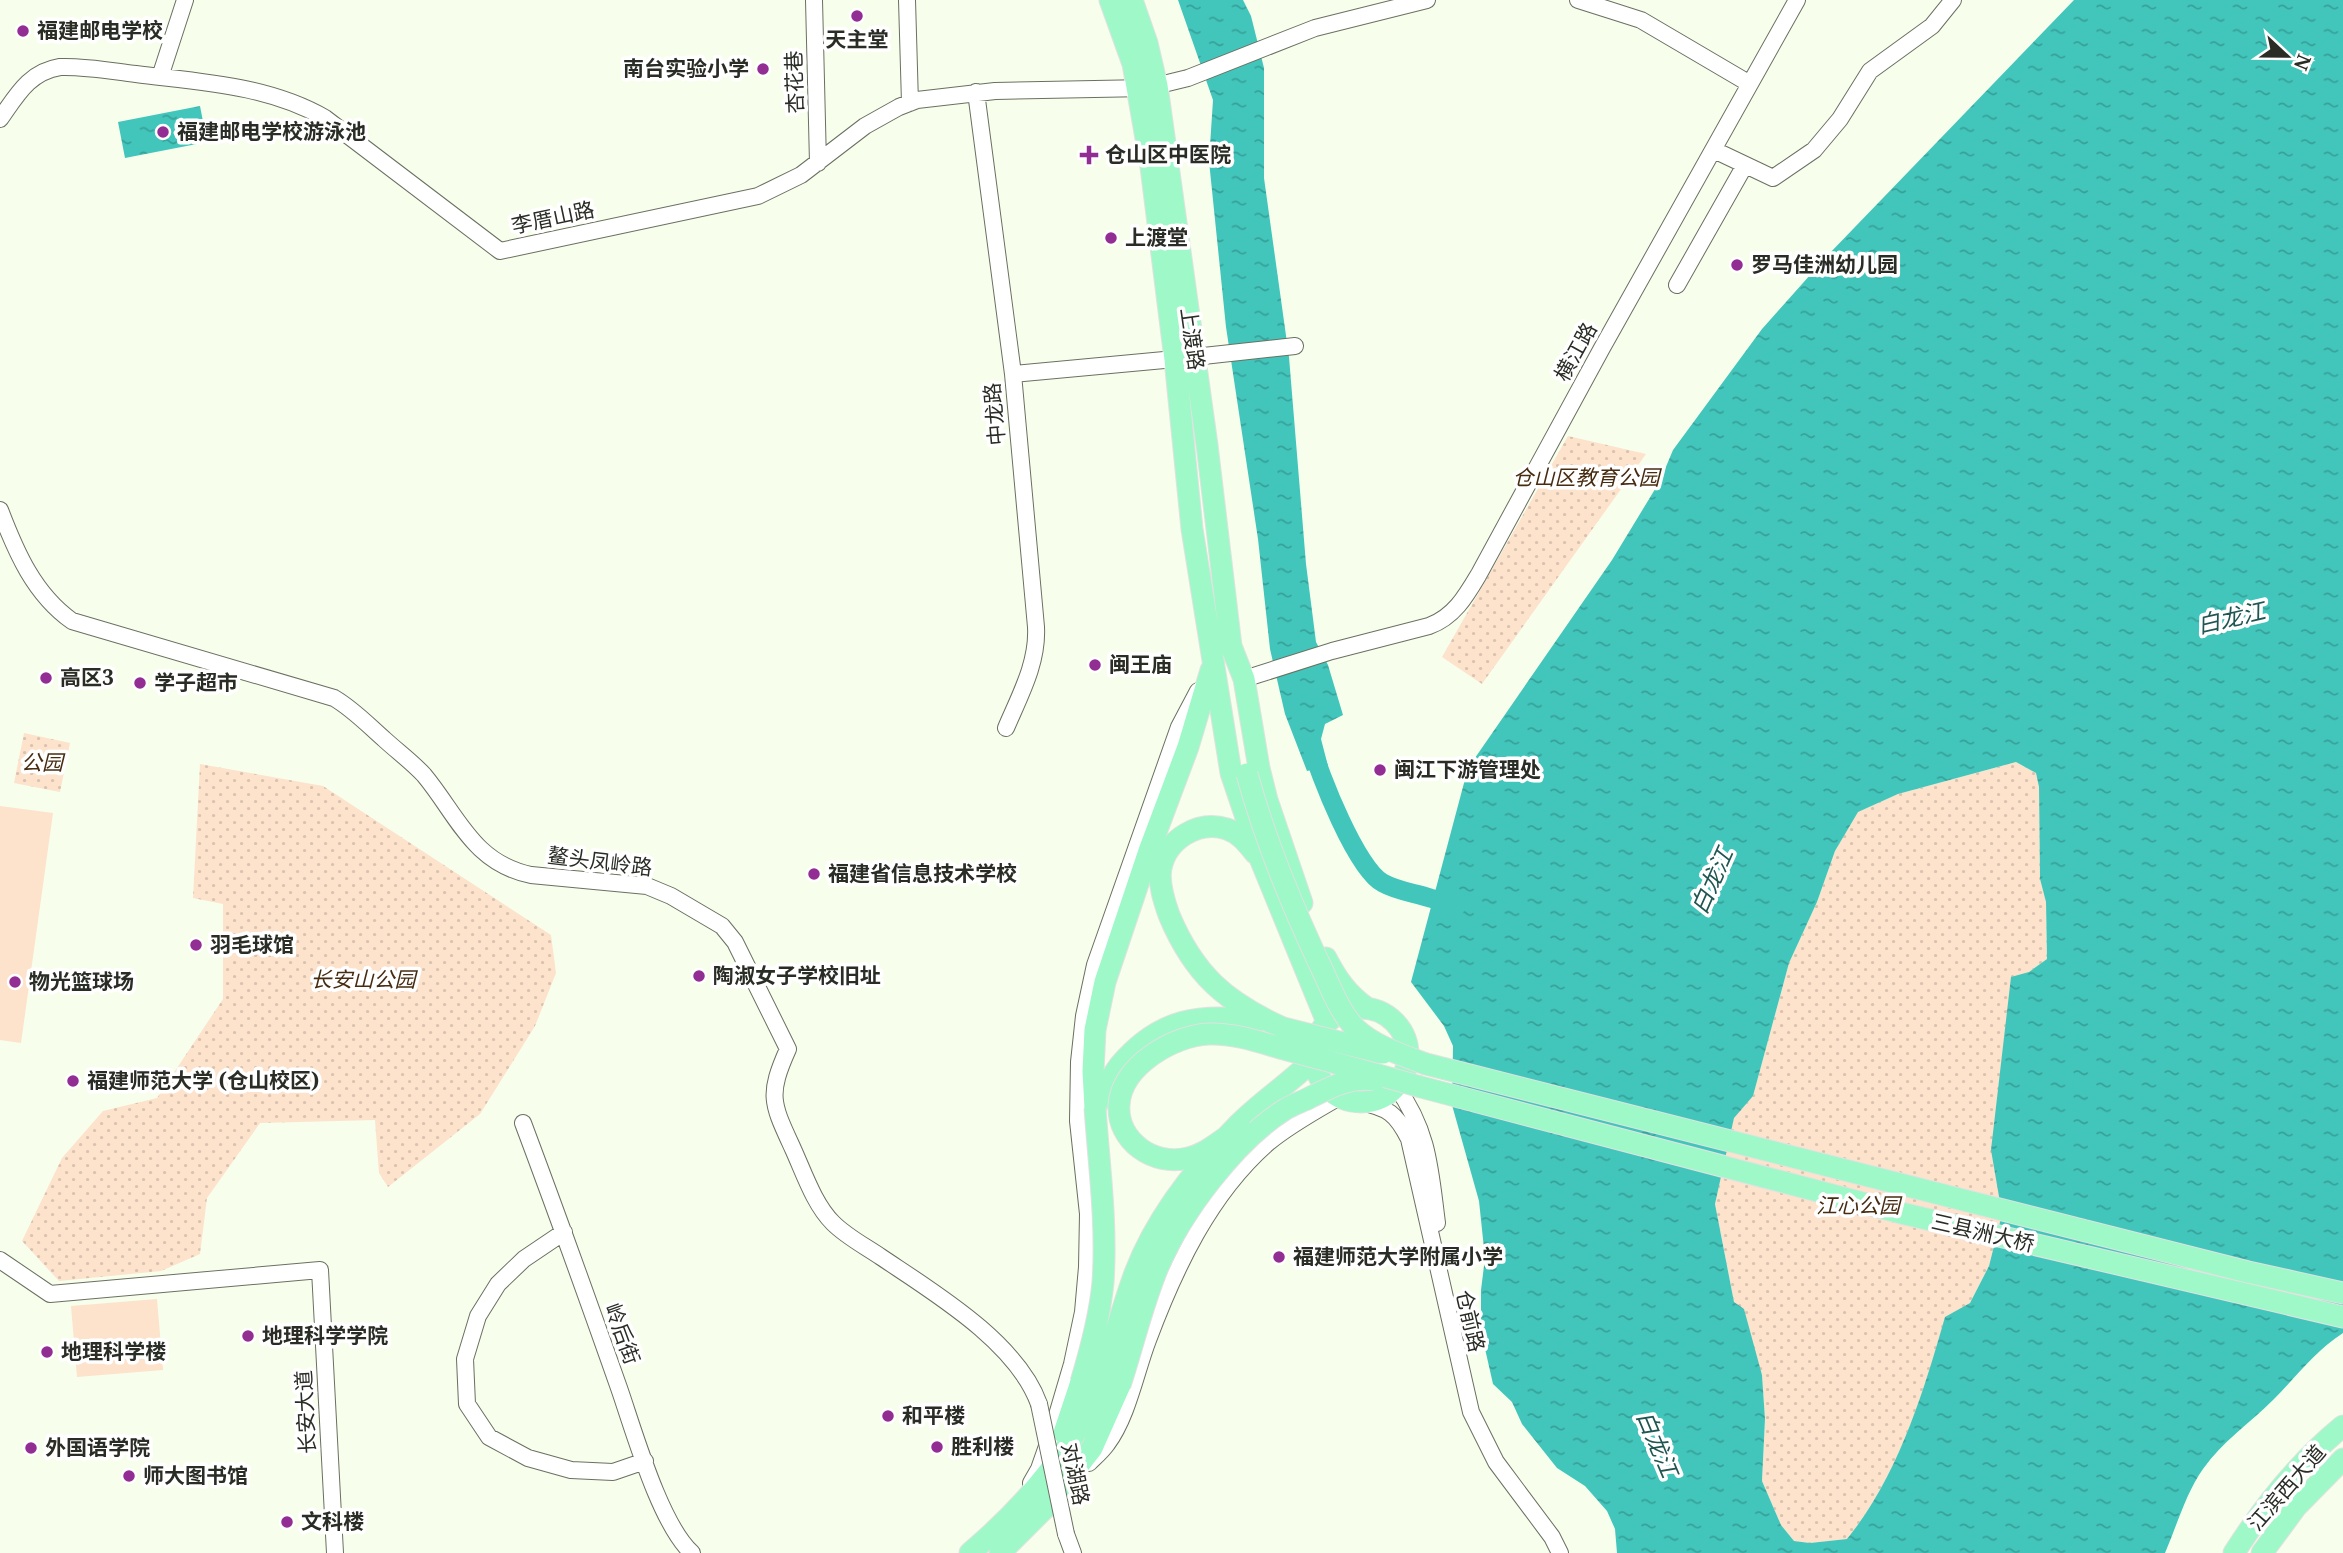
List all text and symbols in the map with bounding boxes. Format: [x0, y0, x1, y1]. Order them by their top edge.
marker: 天主堂 [849, 8, 865, 24]
place label: 福建邮电学校 [37, 16, 163, 44]
north arrow [2252, 21, 2322, 91]
marker: 福建邮电学校 [15, 23, 31, 39]
place label: 天主堂 [826, 25, 889, 53]
street label: 杏花巷 [779, 50, 809, 114]
text: N [2288, 51, 2318, 74]
place label: 南台实验小学 [623, 54, 749, 82]
marker: 南台实验小学 [755, 61, 771, 77]
place label: 福建邮电学校游泳池 [177, 117, 366, 145]
marker: 福建邮电学校游泳池 [155, 124, 171, 140]
place label: 仓山区中医院 [1105, 140, 1231, 168]
marker: 仓山区中医院 [1079, 145, 1099, 165]
street label: 李厝山路 [509, 195, 597, 239]
place label: 上渡堂 [1125, 223, 1188, 251]
marker: 上渡堂 [1103, 230, 1119, 246]
place label: 罗马佳洲幼儿园 [1751, 250, 1898, 278]
marker: 罗马佳洲幼儿园 [1729, 257, 1745, 273]
street label: 上渡路 [1175, 306, 1211, 372]
street label: 横江路 [1548, 317, 1603, 386]
street label: 中龙路 [977, 381, 1011, 447]
park label: 仓山区教育公园 [1513, 463, 1662, 491]
water label: 白龙江 [2194, 593, 2271, 640]
place label: 闽王庙 [1109, 650, 1172, 678]
marker: 闽王庙 [1087, 657, 1103, 673]
place label: 高区3 [60, 663, 114, 691]
place label: 学子超市 [154, 668, 238, 696]
marker: 高区3 [38, 670, 54, 686]
marker: 学子超市 [132, 675, 148, 691]
park label: 公园 [21, 748, 66, 776]
place label: 闽江下游管理处 [1394, 755, 1541, 783]
marker: 闽江下游管理处 [1372, 762, 1388, 778]
water label: 白龙江 [1682, 840, 1741, 919]
street label: 鳌头凤岭路 [546, 841, 654, 881]
place label: 福建省信息技术学校 [828, 859, 1017, 887]
marker: 福建省信息技术学校 [806, 866, 822, 882]
place label: 羽毛球馆 [210, 930, 294, 958]
marker: 羽毛球馆 [188, 937, 204, 953]
place label: 陶淑女子学校旧址 [713, 961, 881, 989]
park label: 长安山公园 [311, 965, 418, 993]
place label: 物光篮球场 [29, 967, 134, 995]
marker: 陶淑女子学校旧址 [691, 968, 707, 984]
marker: 物光篮球场 [7, 974, 23, 990]
place label: 福建师范大学 (仓山校区) [87, 1066, 319, 1094]
marker: 福建师范大学 (仓山校区) [65, 1073, 81, 1089]
park label: 江心公园 [1816, 1191, 1903, 1219]
street label: 三县洲大桥 [1929, 1207, 2038, 1257]
place label: 福建师范大学附属小学 [1293, 1242, 1503, 1270]
marker: 福建师范大学附属小学 [1271, 1249, 1287, 1265]
street label: 仓前路 [1450, 1287, 1492, 1355]
street label: 岭后街 [599, 1299, 647, 1368]
place label: 地理科学学院 [262, 1321, 388, 1349]
marker: 地理科学学院 [240, 1328, 256, 1344]
place label: 地理科学楼 [61, 1337, 166, 1365]
marker: 地理科学楼 [39, 1344, 55, 1360]
street label: 长安大道 [289, 1369, 321, 1455]
place label: 和平楼 [902, 1401, 965, 1429]
water label: 白龙江 [1630, 1406, 1687, 1484]
marker: 和平楼 [880, 1408, 896, 1424]
place label: 胜利楼 [951, 1432, 1014, 1460]
place label: 外国语学院 [45, 1433, 150, 1461]
marker: 胜利楼 [929, 1439, 945, 1455]
street label: 江滨西大道 [2241, 1439, 2331, 1536]
marker: 外国语学院 [23, 1440, 39, 1456]
street label: 对湖路 [1056, 1440, 1096, 1508]
place label: 师大图书馆 [143, 1461, 248, 1489]
marker: 师大图书馆 [121, 1468, 137, 1484]
place label: 文科楼 [301, 1507, 364, 1535]
marker: 文科楼 [279, 1514, 295, 1530]

